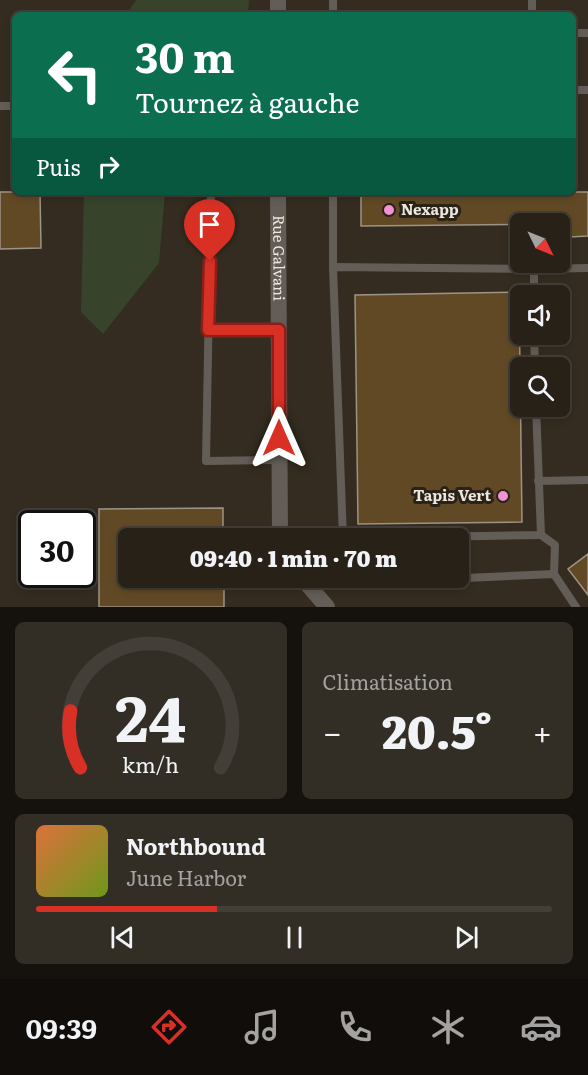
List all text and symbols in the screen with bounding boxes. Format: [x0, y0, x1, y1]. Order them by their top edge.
text: 30 m [135, 24, 235, 86]
icon: left [36, 36, 114, 114]
text: Tournez à gauche [135, 81, 359, 121]
text: Puis [36, 150, 80, 183]
icon: right [92, 150, 125, 183]
place label: Nexapp [401, 197, 459, 220]
pin [184, 199, 235, 261]
marker: Nexapp [382, 203, 396, 217]
icon: arrive [193, 208, 226, 241]
north arrow [510, 213, 570, 273]
map controls [510, 213, 570, 417]
street label: Rue Galvani [268, 215, 292, 301]
button: sound [510, 285, 570, 345]
button: search [510, 357, 570, 417]
position arrow [247, 406, 311, 470]
place label: Tapis Vert [413, 483, 491, 506]
marker: Tapis Vert [496, 489, 510, 503]
speed limit sign: 30 [18, 510, 96, 588]
text: 09:40 · 1 min · 70 m [190, 541, 397, 574]
text: Climatisation [323, 666, 453, 696]
text: 24 [115, 669, 186, 761]
text: 20.5° [382, 696, 492, 763]
text: − [323, 706, 342, 755]
text: + [533, 706, 552, 755]
text: km/h [122, 748, 179, 780]
text: Northbound [126, 829, 266, 862]
text: June Harbor [126, 862, 246, 892]
icon: previous [106, 921, 139, 954]
icon: pause [278, 921, 311, 954]
icon: next [450, 921, 483, 954]
icon: directions [148, 1006, 190, 1048]
icon: music [241, 1006, 283, 1048]
icon: phone [334, 1006, 376, 1048]
icon: climate [427, 1006, 469, 1048]
icon: car [520, 1006, 562, 1048]
text: 09:39 [26, 1007, 97, 1047]

